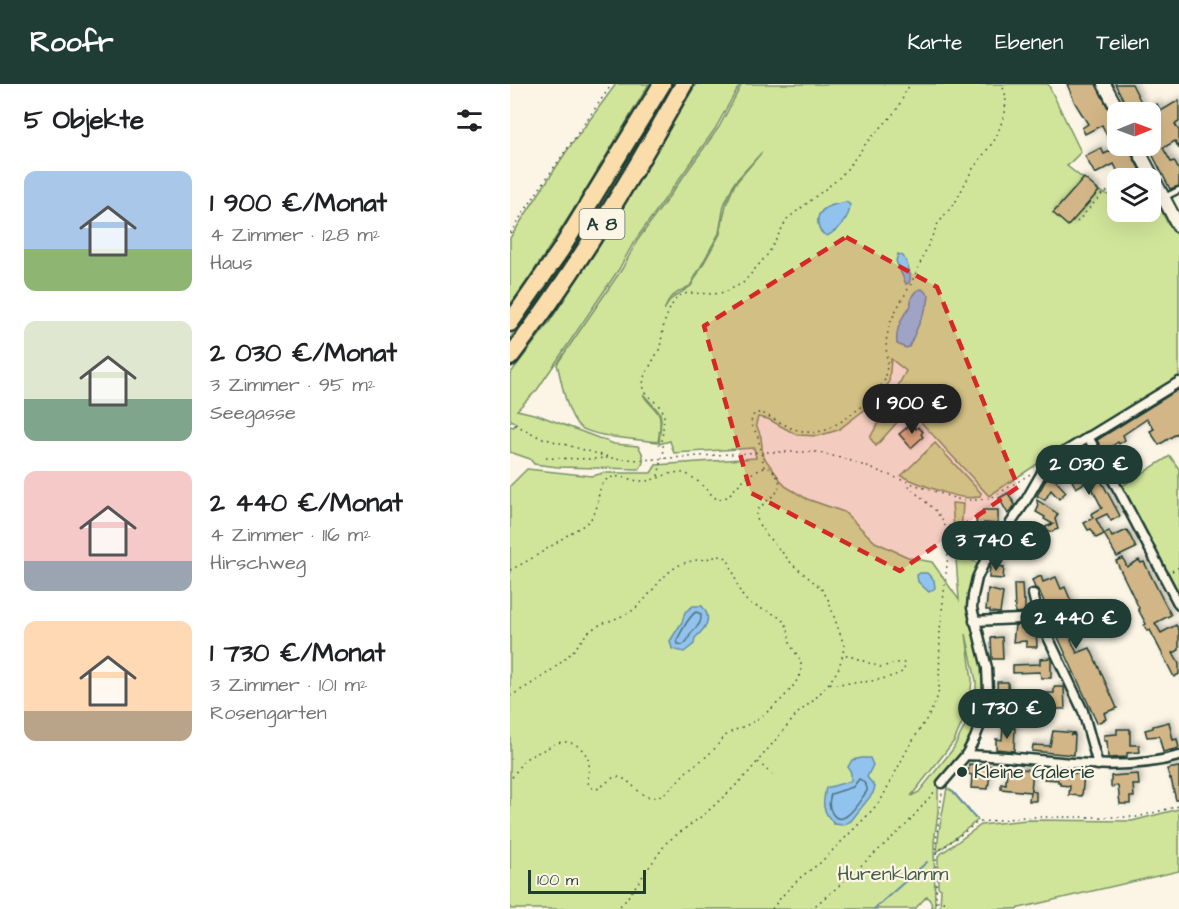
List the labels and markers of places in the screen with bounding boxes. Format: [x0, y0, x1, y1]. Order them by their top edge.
pin: 1 900 € [857, 384, 967, 435]
pin: 2 030 € [1034, 445, 1144, 496]
pin: 3 740 € [941, 521, 1051, 572]
pin: 2 440 € [1021, 599, 1131, 650]
pin: 1 730 € [952, 689, 1062, 740]
place label: Kleine Galerie [974, 758, 1095, 786]
marker: Kleine Galerie [955, 765, 969, 779]

